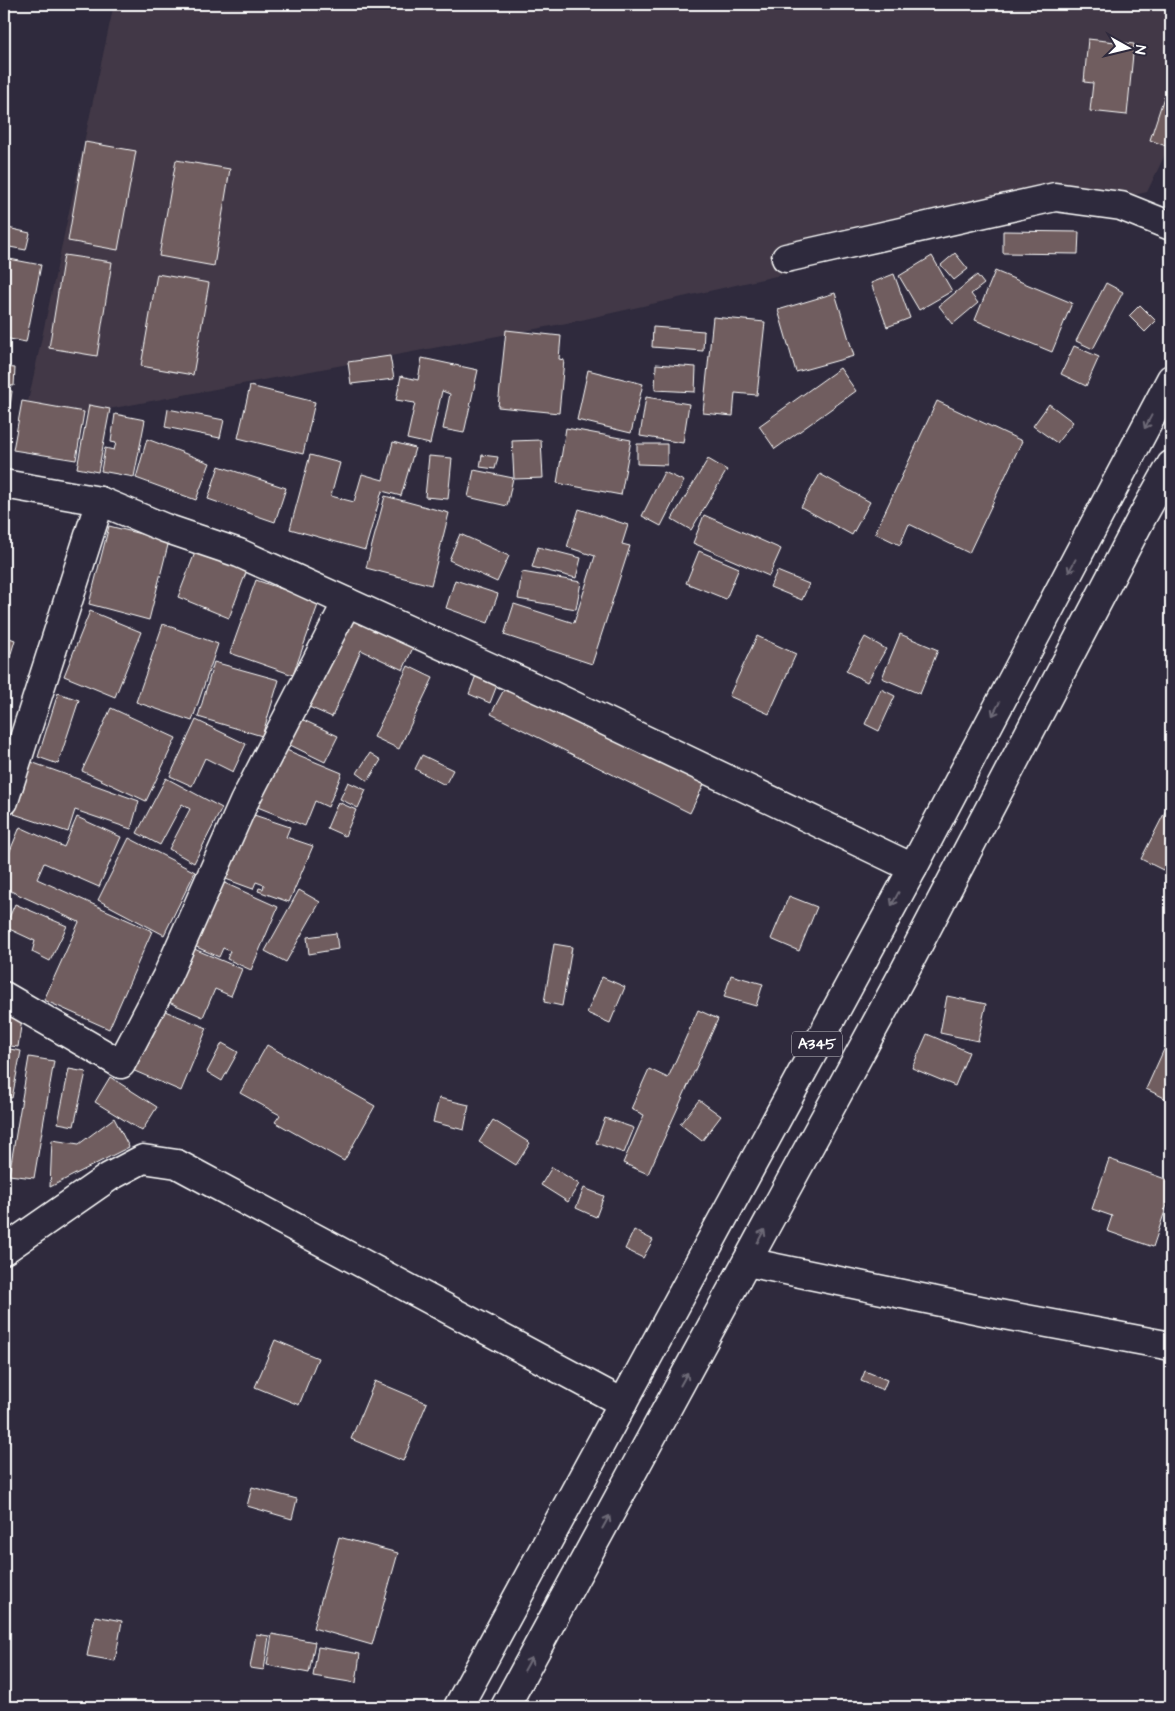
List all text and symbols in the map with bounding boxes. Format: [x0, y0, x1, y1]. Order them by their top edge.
north arrow [1102, 22, 1152, 72]
text: N [1129, 44, 1150, 56]
one-way arrow [1143, 414, 1153, 429]
one-way arrow [1067, 558, 1076, 573]
one-way arrow [991, 702, 1001, 717]
one-way arrow [890, 892, 900, 906]
road number: A345 [792, 1032, 842, 1056]
one-way arrow [757, 1229, 766, 1244]
one-way arrow [679, 1372, 689, 1387]
one-way arrow [601, 1514, 611, 1529]
one-way arrow [524, 1658, 534, 1672]

